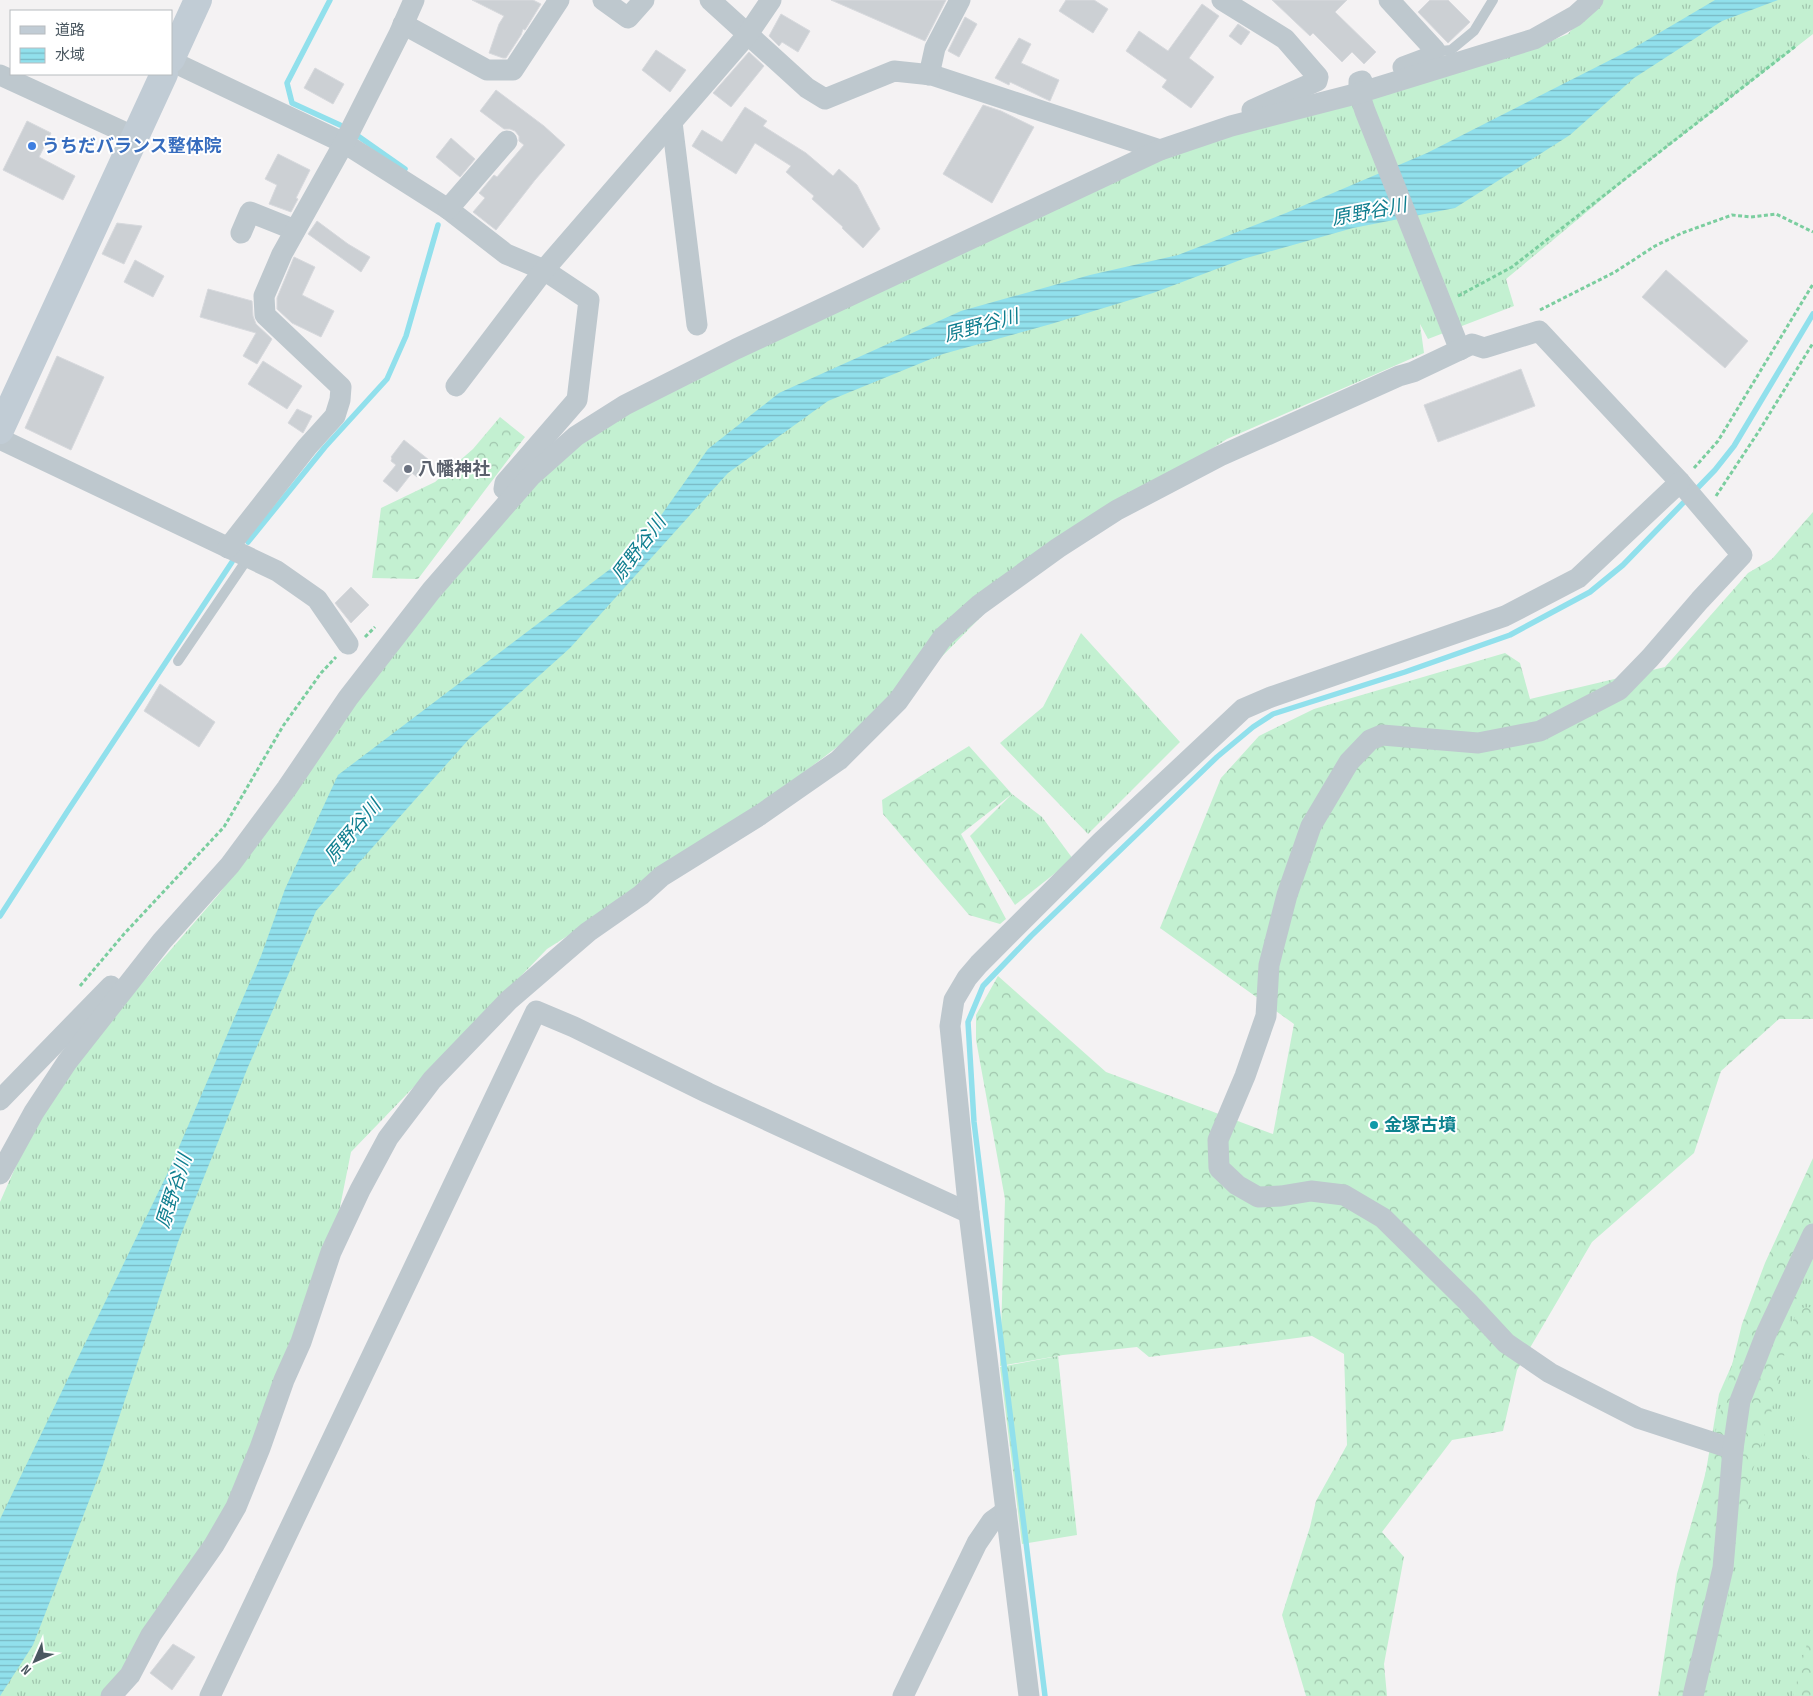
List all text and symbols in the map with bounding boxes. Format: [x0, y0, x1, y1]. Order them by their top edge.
legend [10, 10, 172, 75]
text: 道路 [55, 21, 85, 40]
text: 水域 [55, 46, 85, 65]
place label: うちだバランス整体院 [42, 136, 222, 157]
marker: うちだバランス整体院 [26, 140, 38, 152]
water label: 原野谷川 [1330, 194, 1411, 231]
water label: 原野谷川 [942, 305, 1023, 347]
place label: 八幡神社 [418, 459, 490, 480]
marker: 八幡神社 [402, 463, 414, 475]
water label: 原野谷川 [607, 510, 672, 586]
water label: 原野谷川 [320, 794, 388, 868]
place label: 金塚古墳 [1384, 1115, 1456, 1136]
marker: 金塚古墳 [1368, 1119, 1380, 1131]
water label: 原野谷川 [152, 1150, 198, 1231]
north arrow [10, 1636, 60, 1686]
text: N [18, 1661, 35, 1678]

